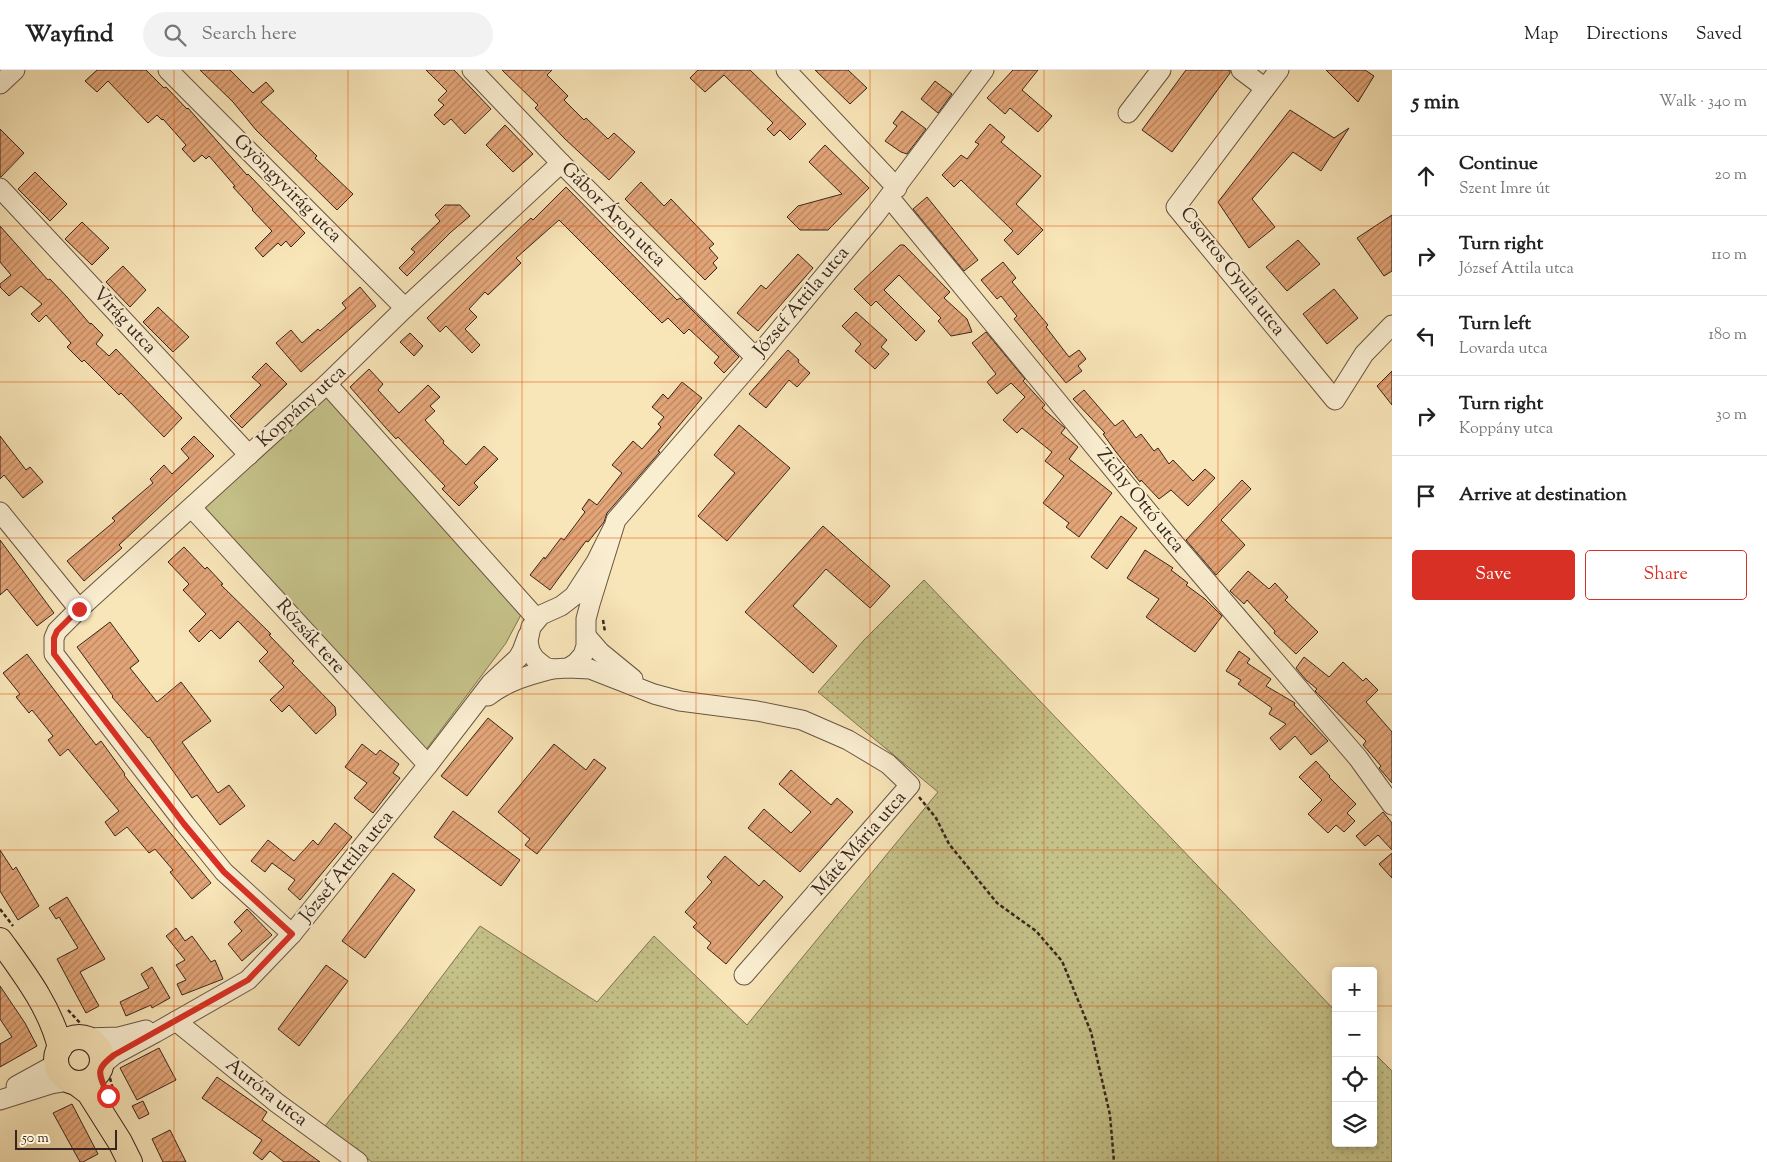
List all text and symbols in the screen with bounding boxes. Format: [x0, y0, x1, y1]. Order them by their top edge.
search box [143, 12, 493, 57]
text: Wayfind [25, 18, 113, 52]
icon: search [161, 21, 189, 49]
text: Search here [201, 21, 297, 48]
text: Map [1524, 22, 1559, 48]
text: Directions [1587, 22, 1668, 48]
text: Saved [1696, 22, 1742, 48]
text: 5 min [1412, 88, 1459, 118]
text: Walk · 340 m [1659, 91, 1747, 114]
street label: Gyöngyvirág utca [227, 129, 348, 250]
text: Continue [1459, 151, 1538, 178]
street label: Gábor Áron utca [554, 156, 672, 274]
icon: ahead [1412, 162, 1440, 190]
text: 20 m [1714, 164, 1747, 187]
text: Szent Imre út [1459, 178, 1550, 201]
street label: Csortos Gyula utca [1173, 202, 1291, 342]
text: Turn right [1459, 231, 1543, 258]
street label: József Attila utca [747, 241, 856, 364]
icon: right [1412, 242, 1440, 270]
text: 110 m [1711, 244, 1747, 267]
text: József Attila utca [1459, 258, 1574, 281]
street label: Virág utca [86, 281, 162, 361]
text: Turn left [1459, 311, 1531, 338]
icon: left [1412, 322, 1440, 350]
text: 180 m [1708, 324, 1747, 347]
text: Lovarda utca [1459, 338, 1548, 361]
street label: Koppány utca [251, 359, 353, 454]
text: Turn right [1459, 391, 1543, 418]
icon: right [1412, 402, 1440, 430]
text: 30 m [1716, 404, 1747, 427]
text: Koppány utca [1459, 418, 1553, 441]
street label: Zichy Ottó utca [1089, 443, 1191, 559]
icon: arrive [1412, 482, 1440, 510]
text: Arrive at destination [1459, 482, 1627, 509]
button: Save [1412, 550, 1575, 600]
button: Share [1585, 550, 1747, 600]
street label: Rózsák tere [269, 594, 351, 681]
route end [68, 598, 91, 621]
street label: Máté Mária utca [807, 785, 913, 902]
street label: József Attila utca [293, 805, 401, 929]
map controls [1332, 967, 1377, 1147]
button: + [1332, 967, 1377, 1012]
button: − [1332, 1012, 1377, 1057]
street label: Auróra utca [219, 1052, 313, 1134]
button: locate [1332, 1057, 1377, 1102]
route start [97, 1085, 120, 1108]
button: layers [1332, 1102, 1377, 1147]
scale bar [15, 1127, 118, 1150]
text: 50 m [22, 1129, 49, 1149]

